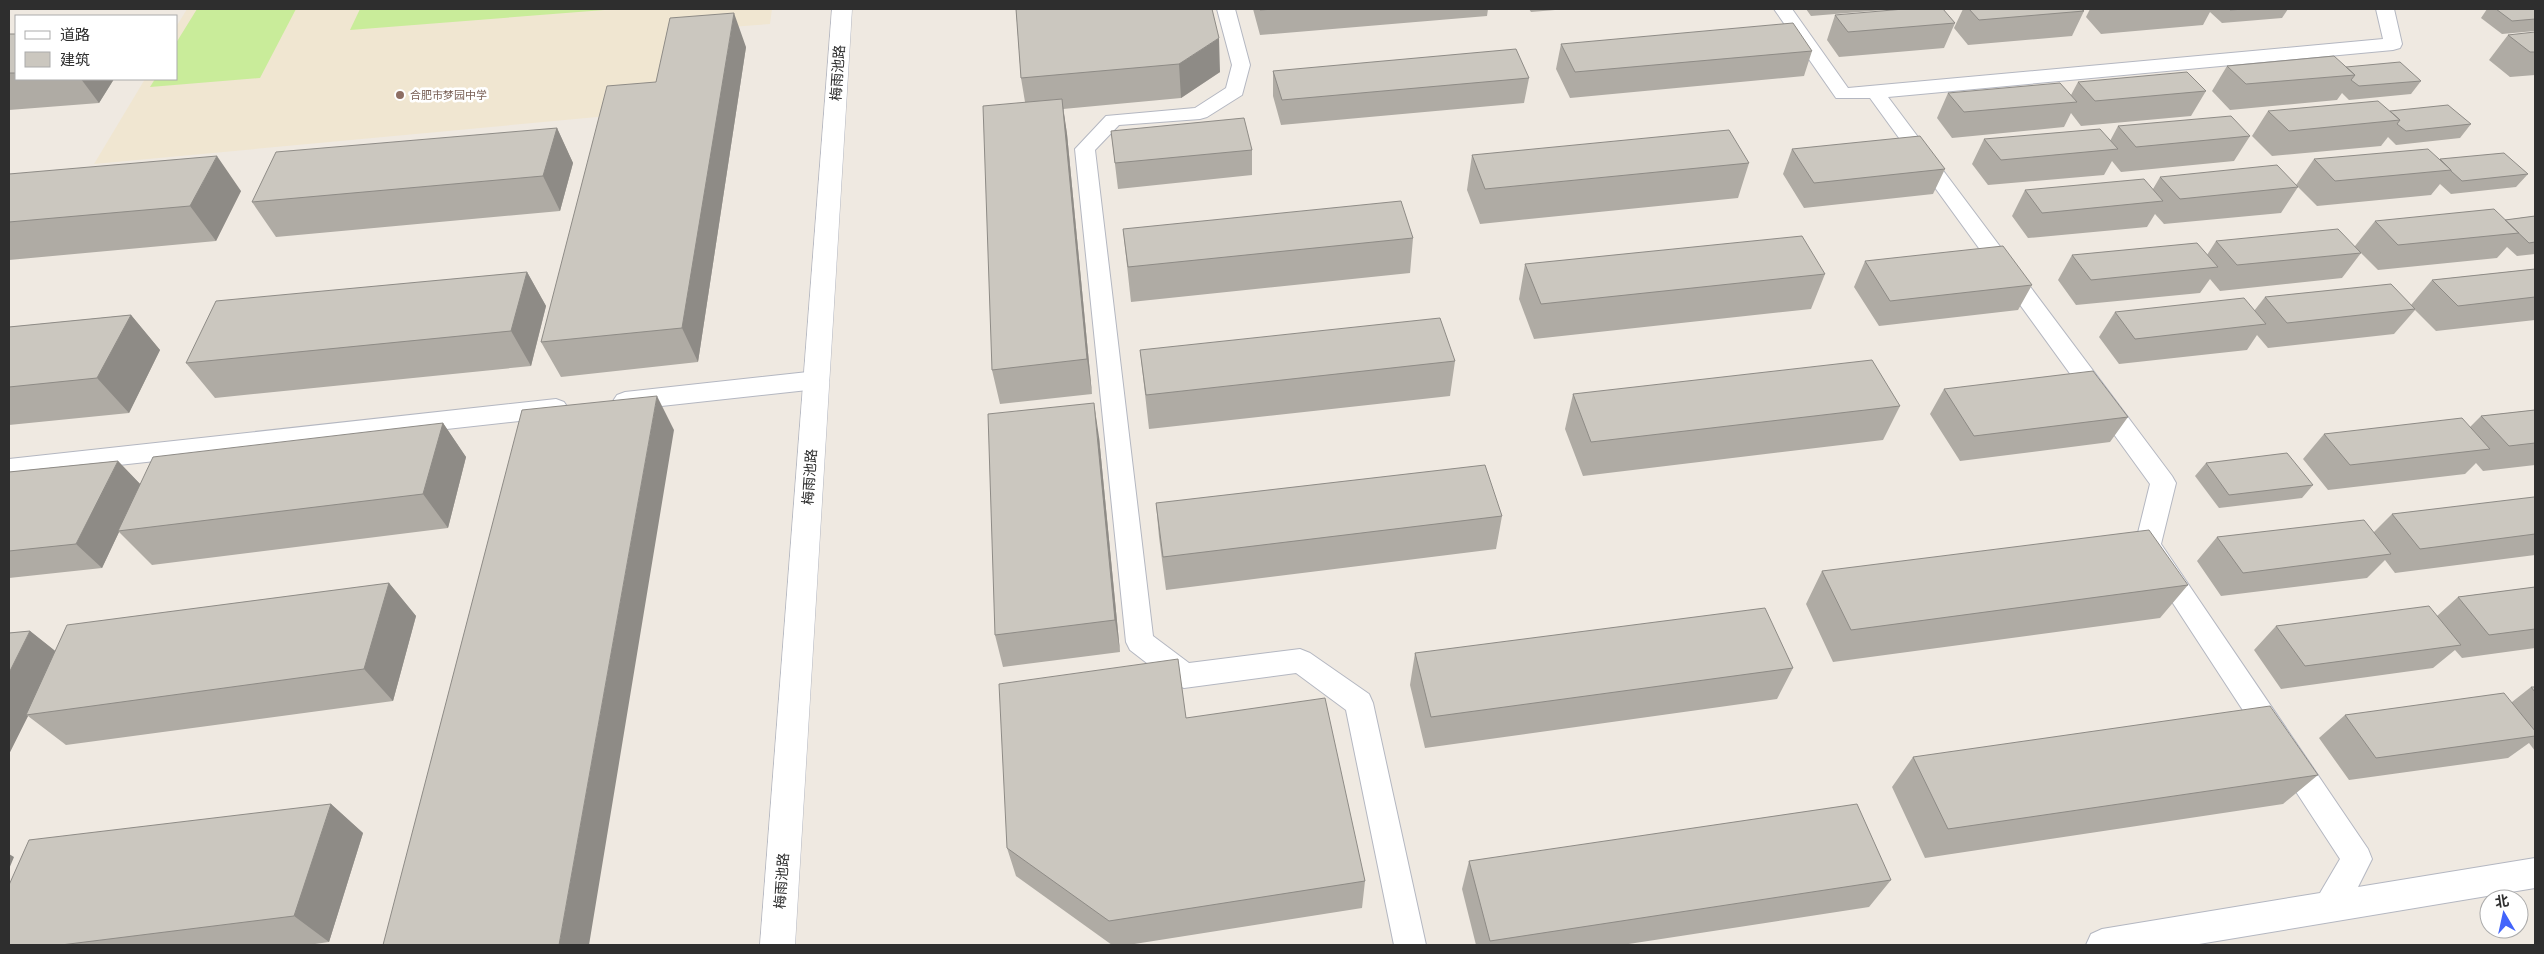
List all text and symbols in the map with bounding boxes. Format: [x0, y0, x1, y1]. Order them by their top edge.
legend [15, 15, 178, 80]
text: 道路 [60, 26, 90, 44]
street label: 梅雨池路 [828, 44, 848, 102]
text: 建筑 [60, 51, 90, 69]
marker: 合肥市梦园中学 [394, 89, 406, 101]
place label: 合肥市梦园中学 [410, 89, 487, 102]
street label: 梅雨池路 [800, 448, 820, 506]
street label: 梅雨池路 [772, 852, 792, 910]
north arrow [2479, 889, 2529, 939]
text: 北 [2494, 892, 2510, 911]

